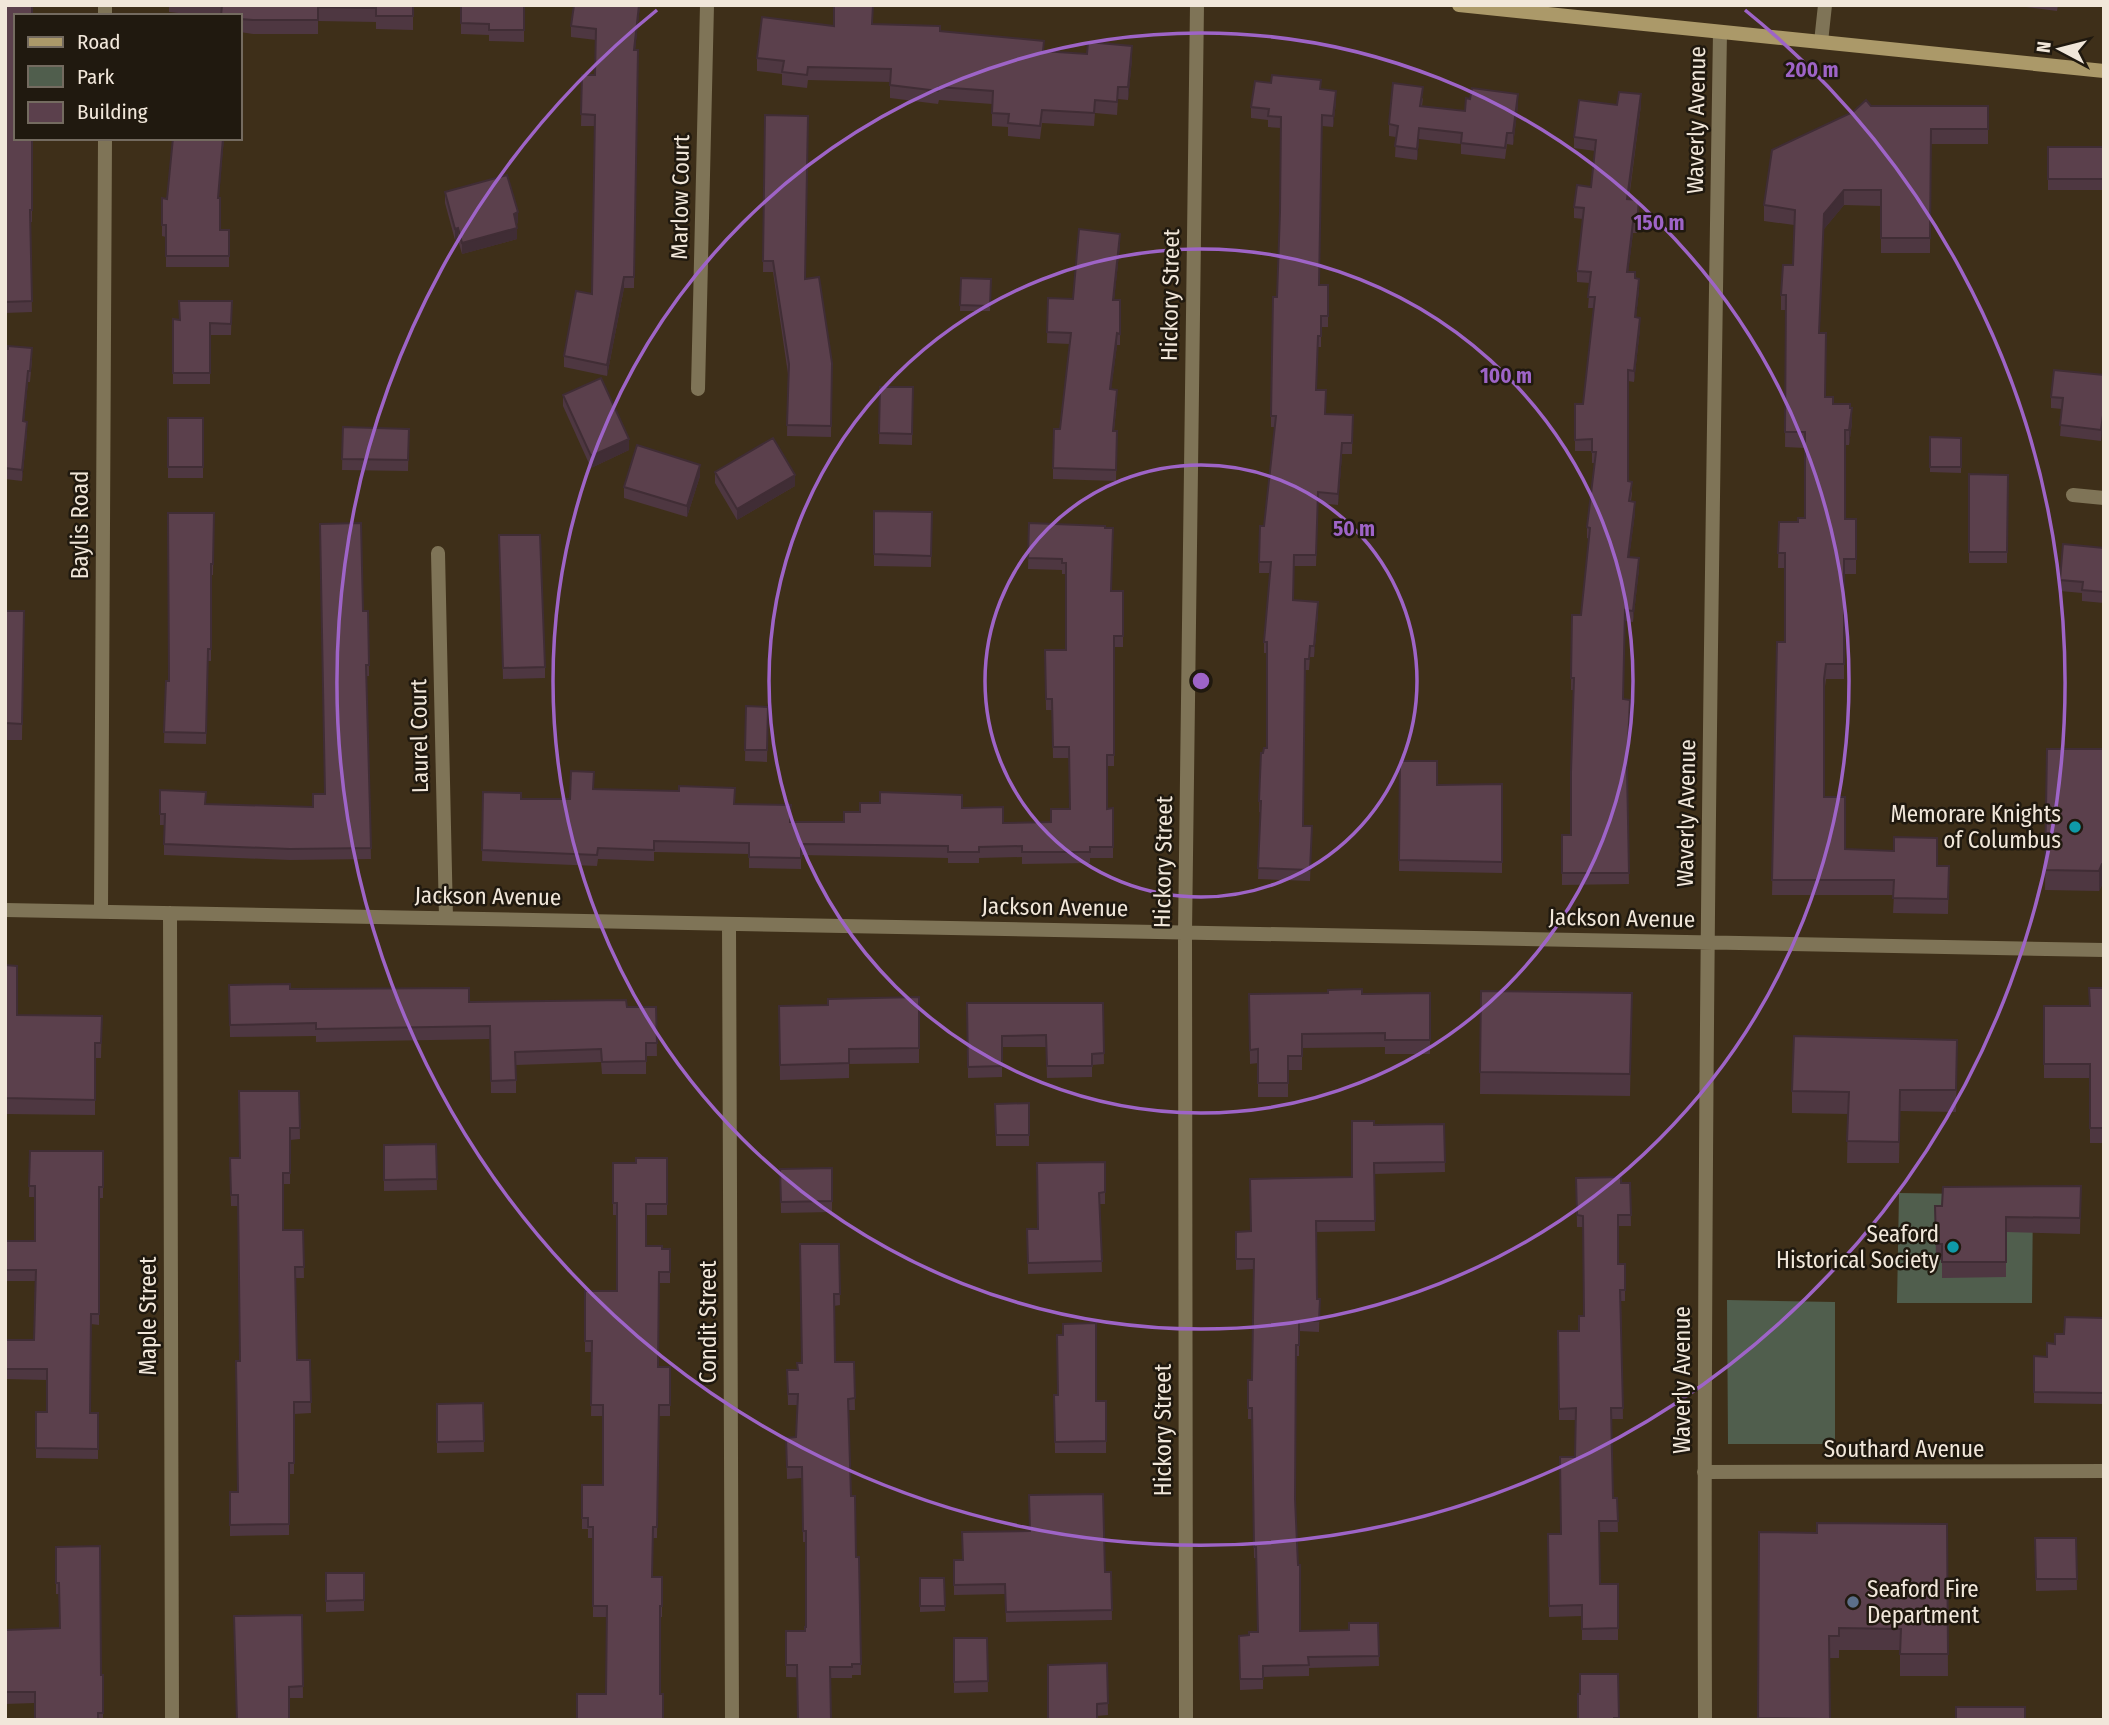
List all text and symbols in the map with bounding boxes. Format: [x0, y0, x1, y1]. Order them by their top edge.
legend [14, 14, 242, 140]
north arrow [2025, 14, 2095, 84]
text: Road [77, 29, 121, 55]
text: N [2032, 40, 2056, 54]
street label: Waverly Avenue [1681, 46, 1711, 194]
text: 200 m [1784, 57, 1839, 83]
text: Park [77, 64, 115, 90]
text: Building [77, 99, 148, 125]
street label: Marlow Court [665, 134, 695, 260]
text: 150 m [1633, 210, 1685, 236]
street label: Hickory Street [1155, 228, 1185, 361]
text: 100 m [1480, 363, 1532, 389]
street label: Baylis Road [66, 471, 94, 579]
text: 50 m [1333, 516, 1375, 542]
centre of rings [1189, 669, 1213, 693]
street label: Laurel Court [404, 678, 434, 793]
street label: Waverly Avenue [1671, 739, 1701, 887]
street label: Hickory Street [1148, 795, 1178, 928]
place label: Memorare Knights of Columbus [1890, 800, 2061, 854]
marker: Memorare Knights of Columbus [2067, 819, 2083, 835]
street label: Jackson Avenue [414, 881, 562, 911]
street label: Jackson Avenue [981, 892, 1129, 922]
street label: Jackson Avenue [1548, 903, 1696, 933]
place label: Seaford Historical Society [1776, 1220, 1940, 1274]
marker: Seaford Historical Society [1945, 1239, 1961, 1255]
street label: Maple Street [134, 1256, 162, 1376]
street label: Condit Street [694, 1260, 722, 1384]
street label: Waverly Avenue [1668, 1306, 1696, 1454]
street label: Hickory Street [1149, 1363, 1177, 1496]
street label: Southard Avenue [1824, 1435, 1984, 1463]
place label: Seaford Fire Department [1867, 1575, 1980, 1629]
marker: Seaford Fire Department [1845, 1594, 1861, 1610]

